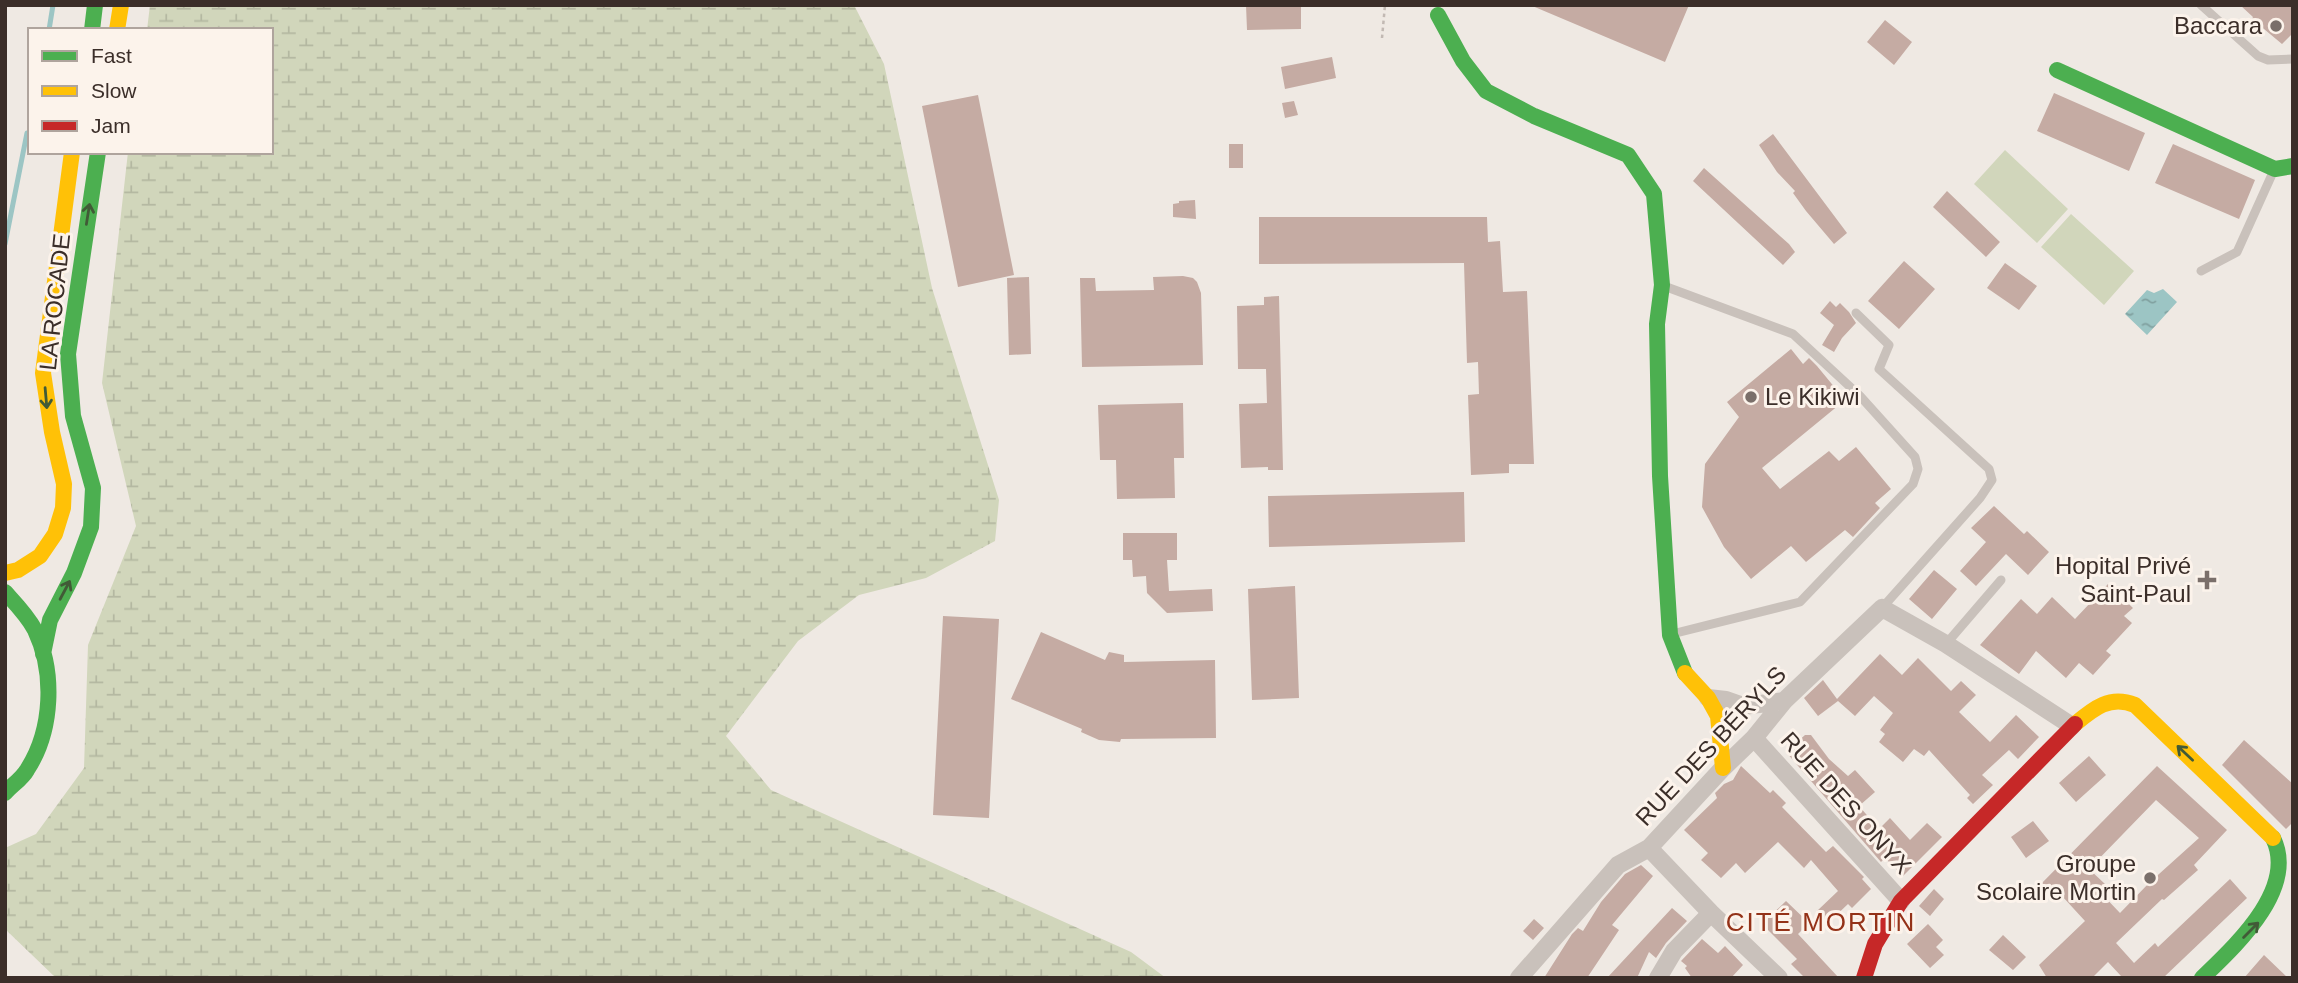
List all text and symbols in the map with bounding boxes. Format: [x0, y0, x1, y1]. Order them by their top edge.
place label: Baccara [2174, 12, 2263, 39]
marker: Baccara [2268, 18, 2284, 34]
legend [28, 28, 273, 154]
text: Fast [91, 44, 132, 67]
text: Slow [91, 79, 137, 102]
text: Jam [91, 114, 131, 137]
one-way arrow [82, 203, 95, 226]
street label: LA ROCADE [34, 232, 75, 372]
place label: Le Kikiwi [1765, 383, 1860, 410]
one-way arrow [39, 386, 52, 409]
marker: Le Kikiwi [1743, 389, 1759, 405]
place label: Hopital Privé Saint-Paul [2055, 552, 2191, 607]
marker: Hopital Privé Saint-Paul [2197, 570, 2217, 590]
one-way arrow [59, 580, 72, 601]
street label: RUE DES BÉRYLS [1630, 661, 1791, 831]
street label: RUE DES ONYX [1776, 726, 1917, 879]
one-way arrow [2177, 744, 2194, 761]
place label: Groupe Scolaire Mortin [1976, 850, 2136, 905]
marker: Groupe Scolaire Mortin [2142, 870, 2158, 886]
district label: CITÉ MORTIN [1726, 907, 1916, 937]
one-way arrow [2242, 921, 2259, 938]

